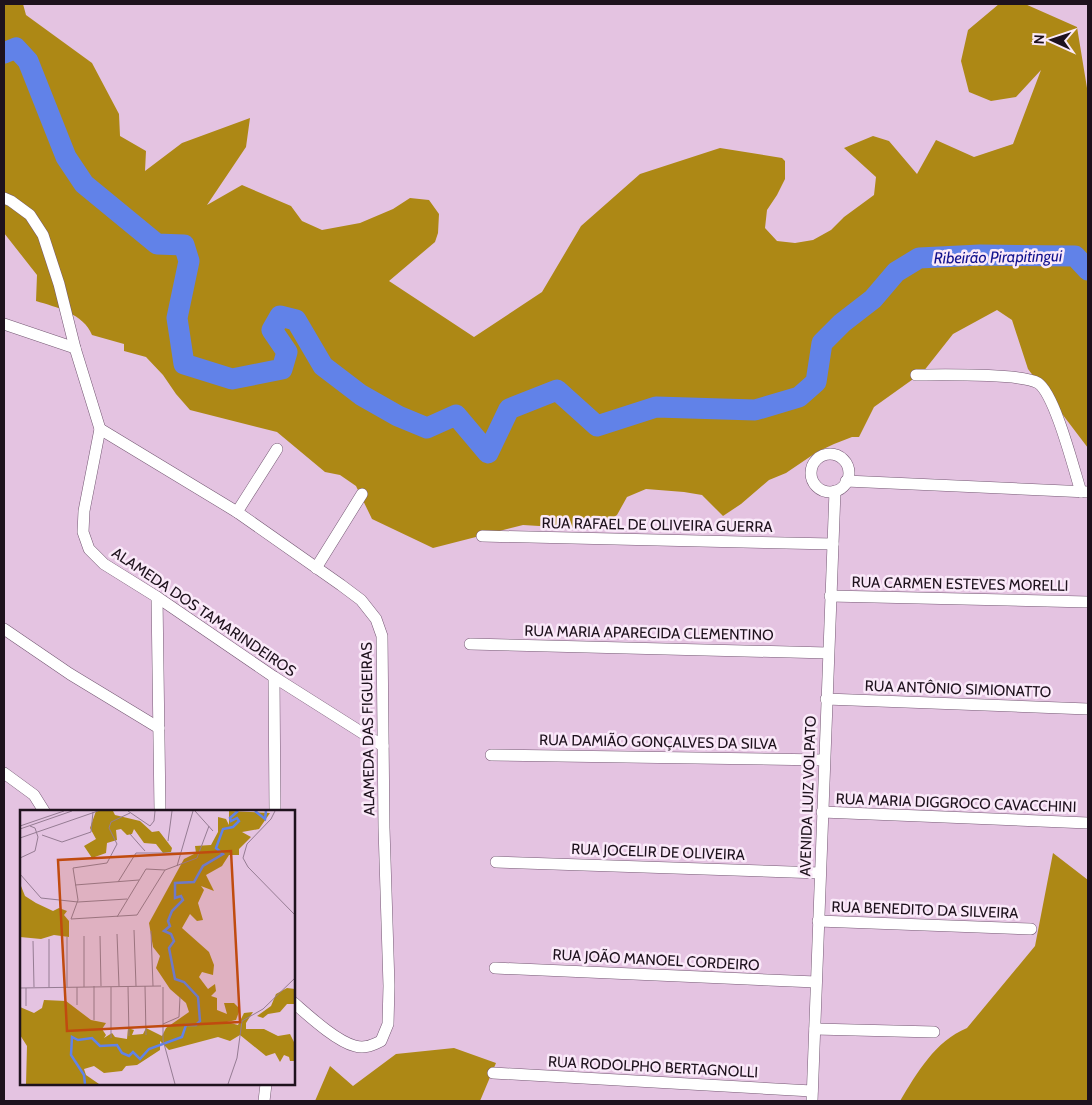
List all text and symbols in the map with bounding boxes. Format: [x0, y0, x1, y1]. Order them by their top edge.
north arrow [1027, 15, 1077, 65]
text: N [1030, 34, 1048, 45]
water label: Ribeirão Pirapitingui [934, 246, 1063, 268]
street label: RUA RAFAEL DE OLIVEIRA GUERRA [541, 514, 773, 536]
street label: ALAMEDA DOS TAMARINDEIROS [109, 544, 300, 681]
street label: RUA CARMEN ESTEVES MORELLI [851, 573, 1069, 595]
street label: RUA MARIA APARECIDA CLEMENTINO [524, 622, 774, 644]
street label: ALAMEDA DAS FIGUEIRAS [357, 642, 379, 816]
street label: RUA ANTÔNIO SIMIONATTO [864, 676, 1052, 701]
street label: AVENIDA LUIZ VOLPATO [796, 715, 820, 877]
street label: RUA DAMIÃO GONÇALVES DA SILVA [539, 731, 778, 753]
street label: RUA MARIA DIGGROCO CAVACCHINI [835, 790, 1077, 816]
inset map [20, 810, 295, 1085]
street label: RUA JOCELIR DE OLIVEIRA [571, 840, 746, 864]
street label: RUA BENEDITO DA SILVEIRA [831, 898, 1020, 922]
street label: RUA JOÃO MANOEL CORDEIRO [552, 946, 760, 974]
street label: RUA RODOLPHO BERTAGNOLLI [547, 1053, 759, 1081]

